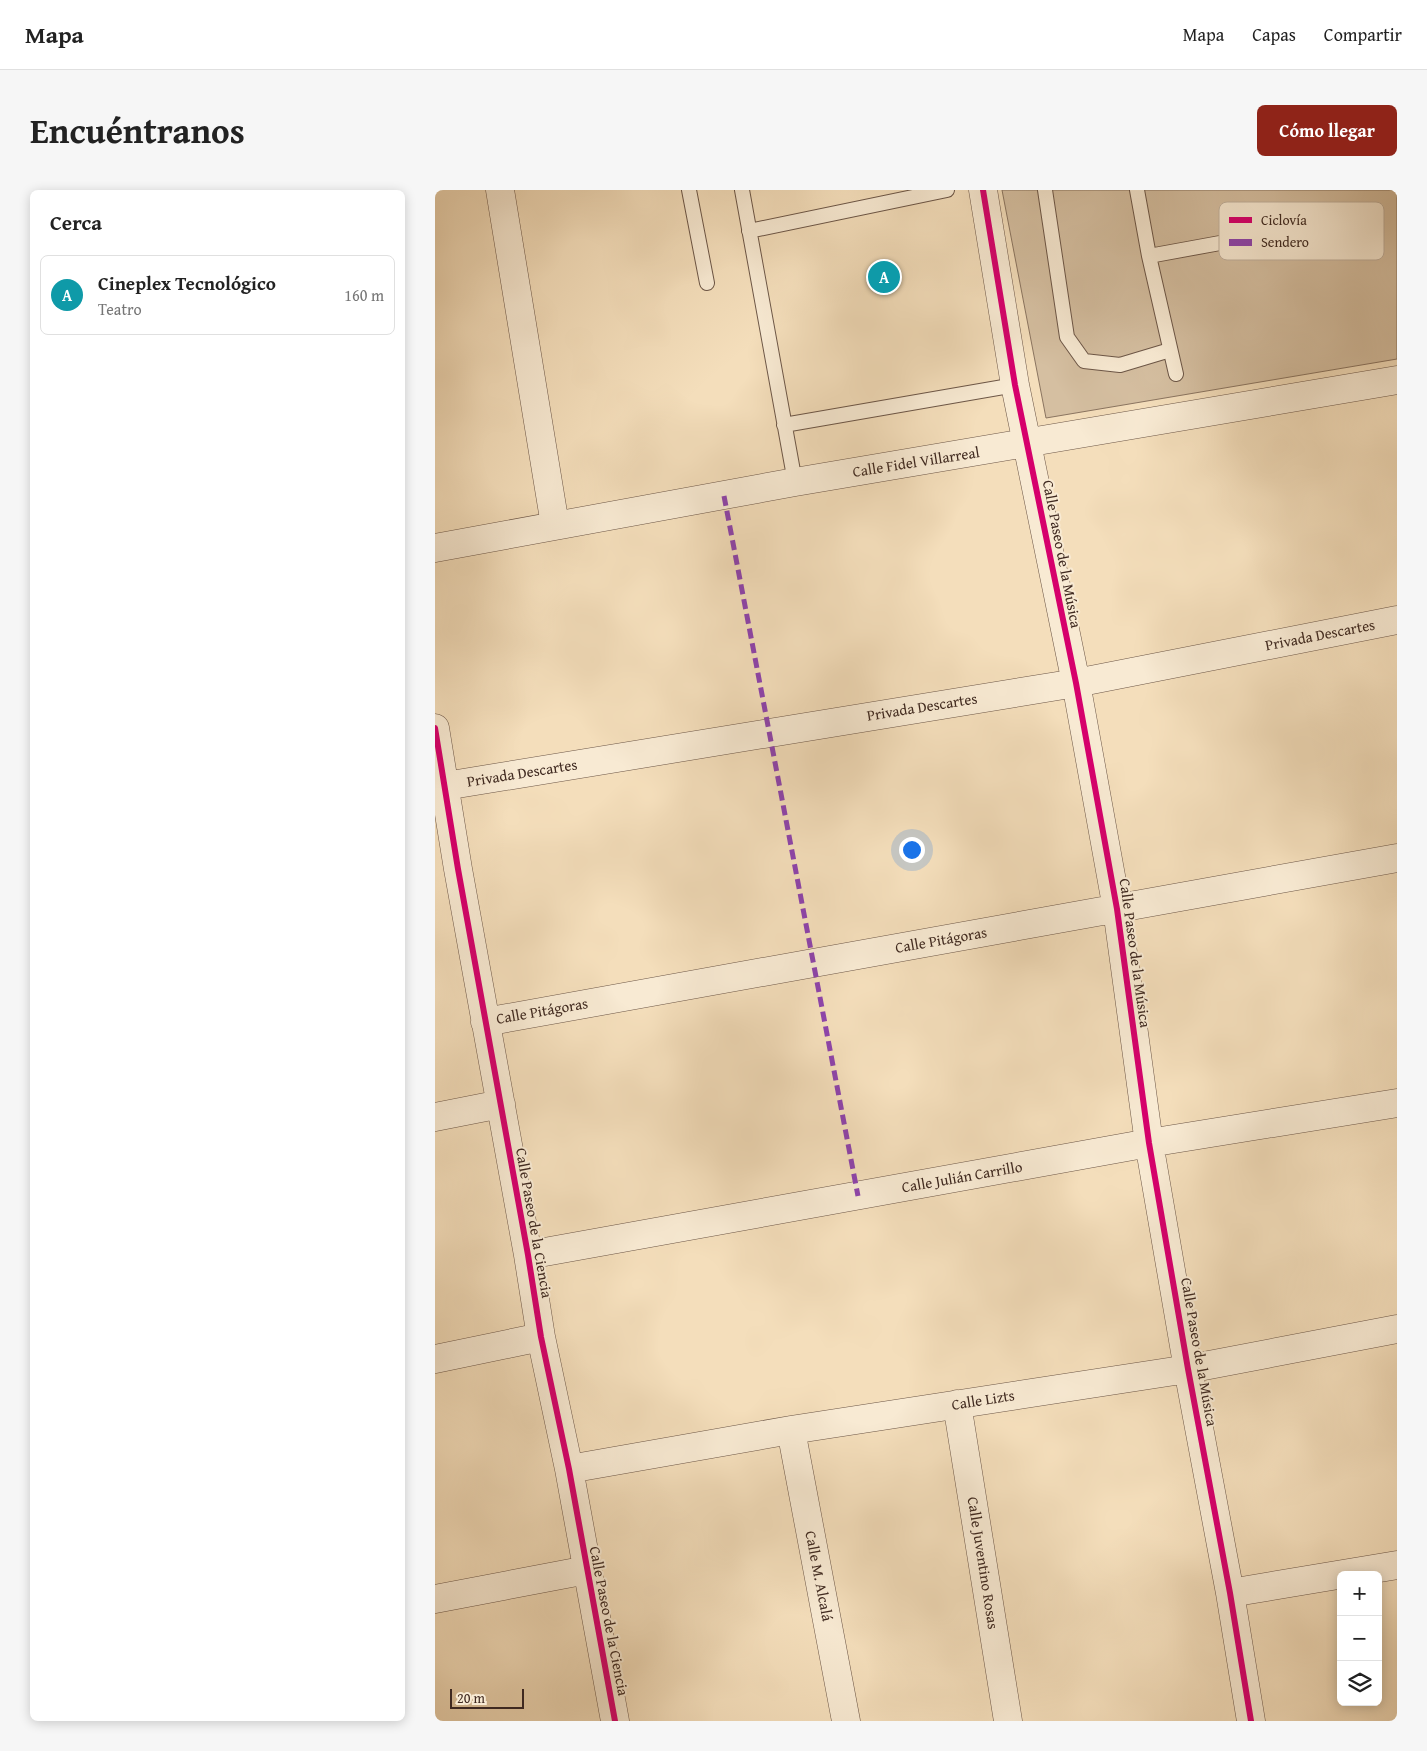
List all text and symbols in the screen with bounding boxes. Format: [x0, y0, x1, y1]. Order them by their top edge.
text: Mapa [25, 17, 84, 52]
text: Mapa [1183, 21, 1224, 48]
text: Capas [1252, 21, 1296, 48]
text: Compartir [1324, 21, 1402, 48]
text: Encuéntranos [30, 105, 245, 156]
button: Cómo llegar [1257, 105, 1397, 156]
legend [1219, 202, 1384, 260]
text: Cerca [50, 207, 102, 238]
text: Ciclovía [1261, 210, 1307, 230]
text: Sendero [1261, 232, 1309, 252]
pin: A [868, 258, 900, 296]
text: Cineplex Tecnológico [98, 269, 276, 297]
text: A [62, 283, 72, 307]
text: 160 m [344, 283, 384, 307]
text: Teatro [98, 297, 142, 321]
street label: Calle Fidel Villarreal [851, 441, 981, 482]
street label: Calle Paseo de la Música [1038, 478, 1087, 630]
street label: Privada Descartes [1263, 614, 1377, 655]
street label: Privada Descartes [865, 687, 979, 726]
street label: Privada Descartes [465, 753, 579, 792]
your location [899, 837, 925, 863]
street label: Calle Paseo de la Música [1115, 877, 1156, 1029]
street label: Calle Pitágoras [893, 921, 989, 958]
street label: Calle Pitágoras [494, 992, 590, 1029]
street label: Calle Paseo de la Ciencia [511, 1146, 558, 1300]
street label: Calle Julián Carrillo [900, 1156, 1024, 1197]
street label: Calle Paseo de la Música [1176, 1276, 1223, 1428]
street label: Calle Lizts [950, 1384, 1016, 1415]
street label: Calle Juventino Rosas [963, 1495, 1004, 1631]
street label: Calle M. Alcalá [800, 1529, 839, 1623]
street label: Calle Paseo de la Ciencia [585, 1544, 634, 1697]
map controls [1337, 1571, 1382, 1706]
button: + [1337, 1571, 1382, 1616]
button: − [1337, 1616, 1382, 1661]
button: layers [1337, 1661, 1382, 1706]
scale bar [450, 1686, 524, 1709]
text: 20 m [457, 1688, 485, 1708]

